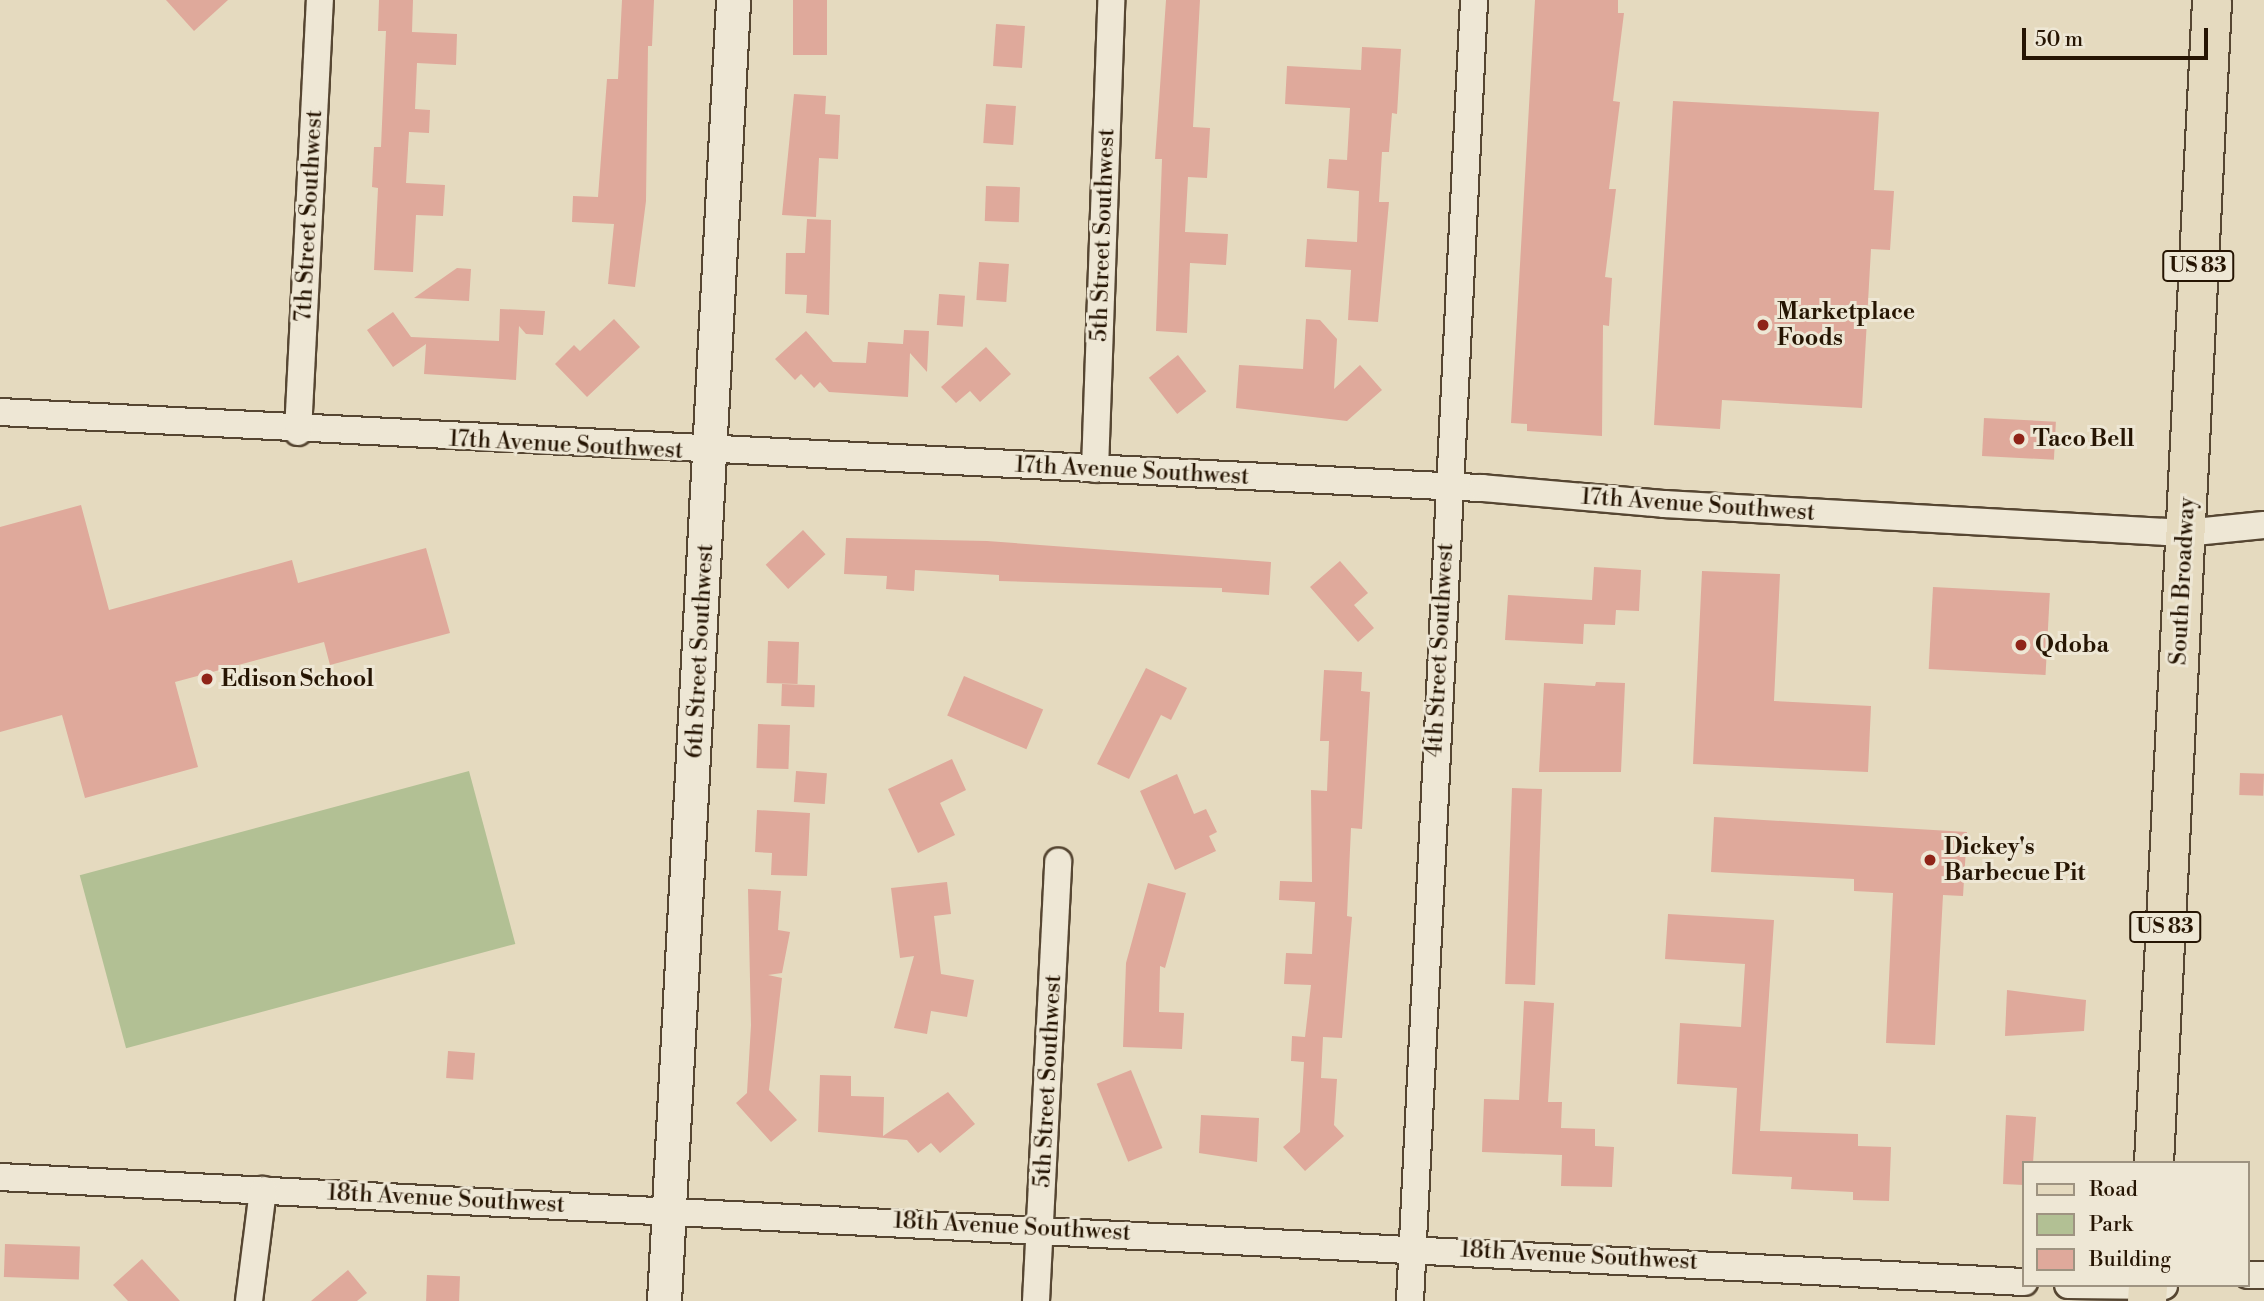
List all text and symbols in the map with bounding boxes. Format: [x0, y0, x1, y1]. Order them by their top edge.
scale bar [2026, 14, 2212, 58]
text: 50 m [2035, 27, 2083, 53]
street label: 7th Street Southwest [290, 109, 328, 323]
street label: 5th Street Southwest [1085, 128, 1121, 342]
road number: US 83 [2161, 248, 2235, 284]
place label: Marketplace Foods [1777, 298, 1915, 352]
marker: Marketplace Foods [1755, 317, 1771, 333]
street label: 17th Avenue Southwest [448, 425, 684, 465]
place label: Taco Bell [2033, 425, 2134, 453]
marker: Taco Bell [2011, 431, 2027, 447]
street label: 17th Avenue Southwest [1014, 451, 1250, 491]
street label: 17th Avenue Southwest [1580, 483, 1816, 527]
street label: South Broadway [2165, 496, 2201, 666]
street label: 4th Street Southwest [1421, 542, 1459, 758]
street label: 6th Street Southwest [681, 543, 719, 759]
place label: Qdoba [2035, 631, 2109, 659]
marker: Qdoba [2013, 637, 2029, 653]
place label: Edison School [221, 665, 374, 693]
marker: Edison School [199, 671, 215, 687]
place label: Dickey's Barbecue Pit [1944, 833, 2085, 887]
marker: Dickey's Barbecue Pit [1922, 852, 1938, 868]
road number: US 83 [2128, 909, 2202, 944]
street label: 5th Street Southwest [1029, 974, 1067, 1188]
legend [2022, 1161, 2250, 1287]
text: Road [2089, 1177, 2138, 1203]
street label: 18th Avenue Southwest [326, 1179, 566, 1219]
street label: 18th Avenue Southwest [892, 1207, 1132, 1247]
text: Park [2089, 1212, 2133, 1238]
street label: 18th Avenue Southwest [1459, 1236, 1699, 1276]
text: Building [2089, 1247, 2171, 1273]

